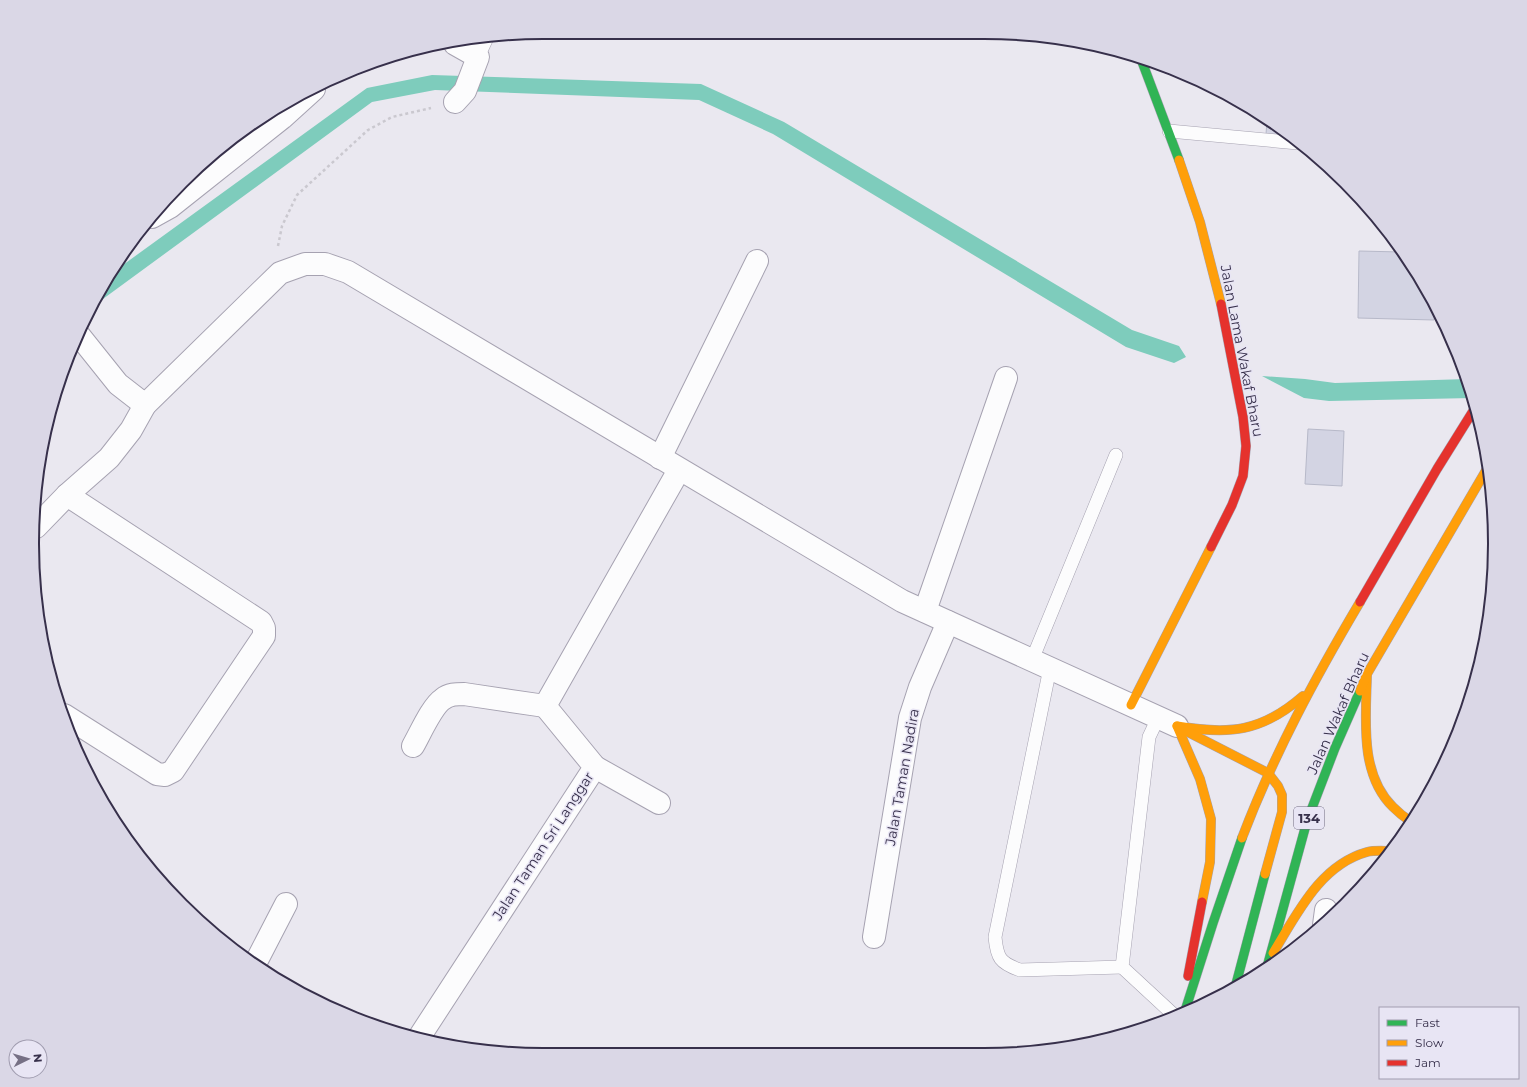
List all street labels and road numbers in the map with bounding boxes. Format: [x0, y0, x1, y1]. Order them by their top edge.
street label: Jalan Lama Wakaf Bharu [1216, 262, 1268, 439]
street label: Jalan Wakaf Bharu [1303, 649, 1373, 778]
street label: Jalan Taman Nadira [881, 707, 923, 848]
street label: Jalan Taman Sri Langgar [488, 768, 598, 924]
road number: 134 [1294, 807, 1324, 829]

